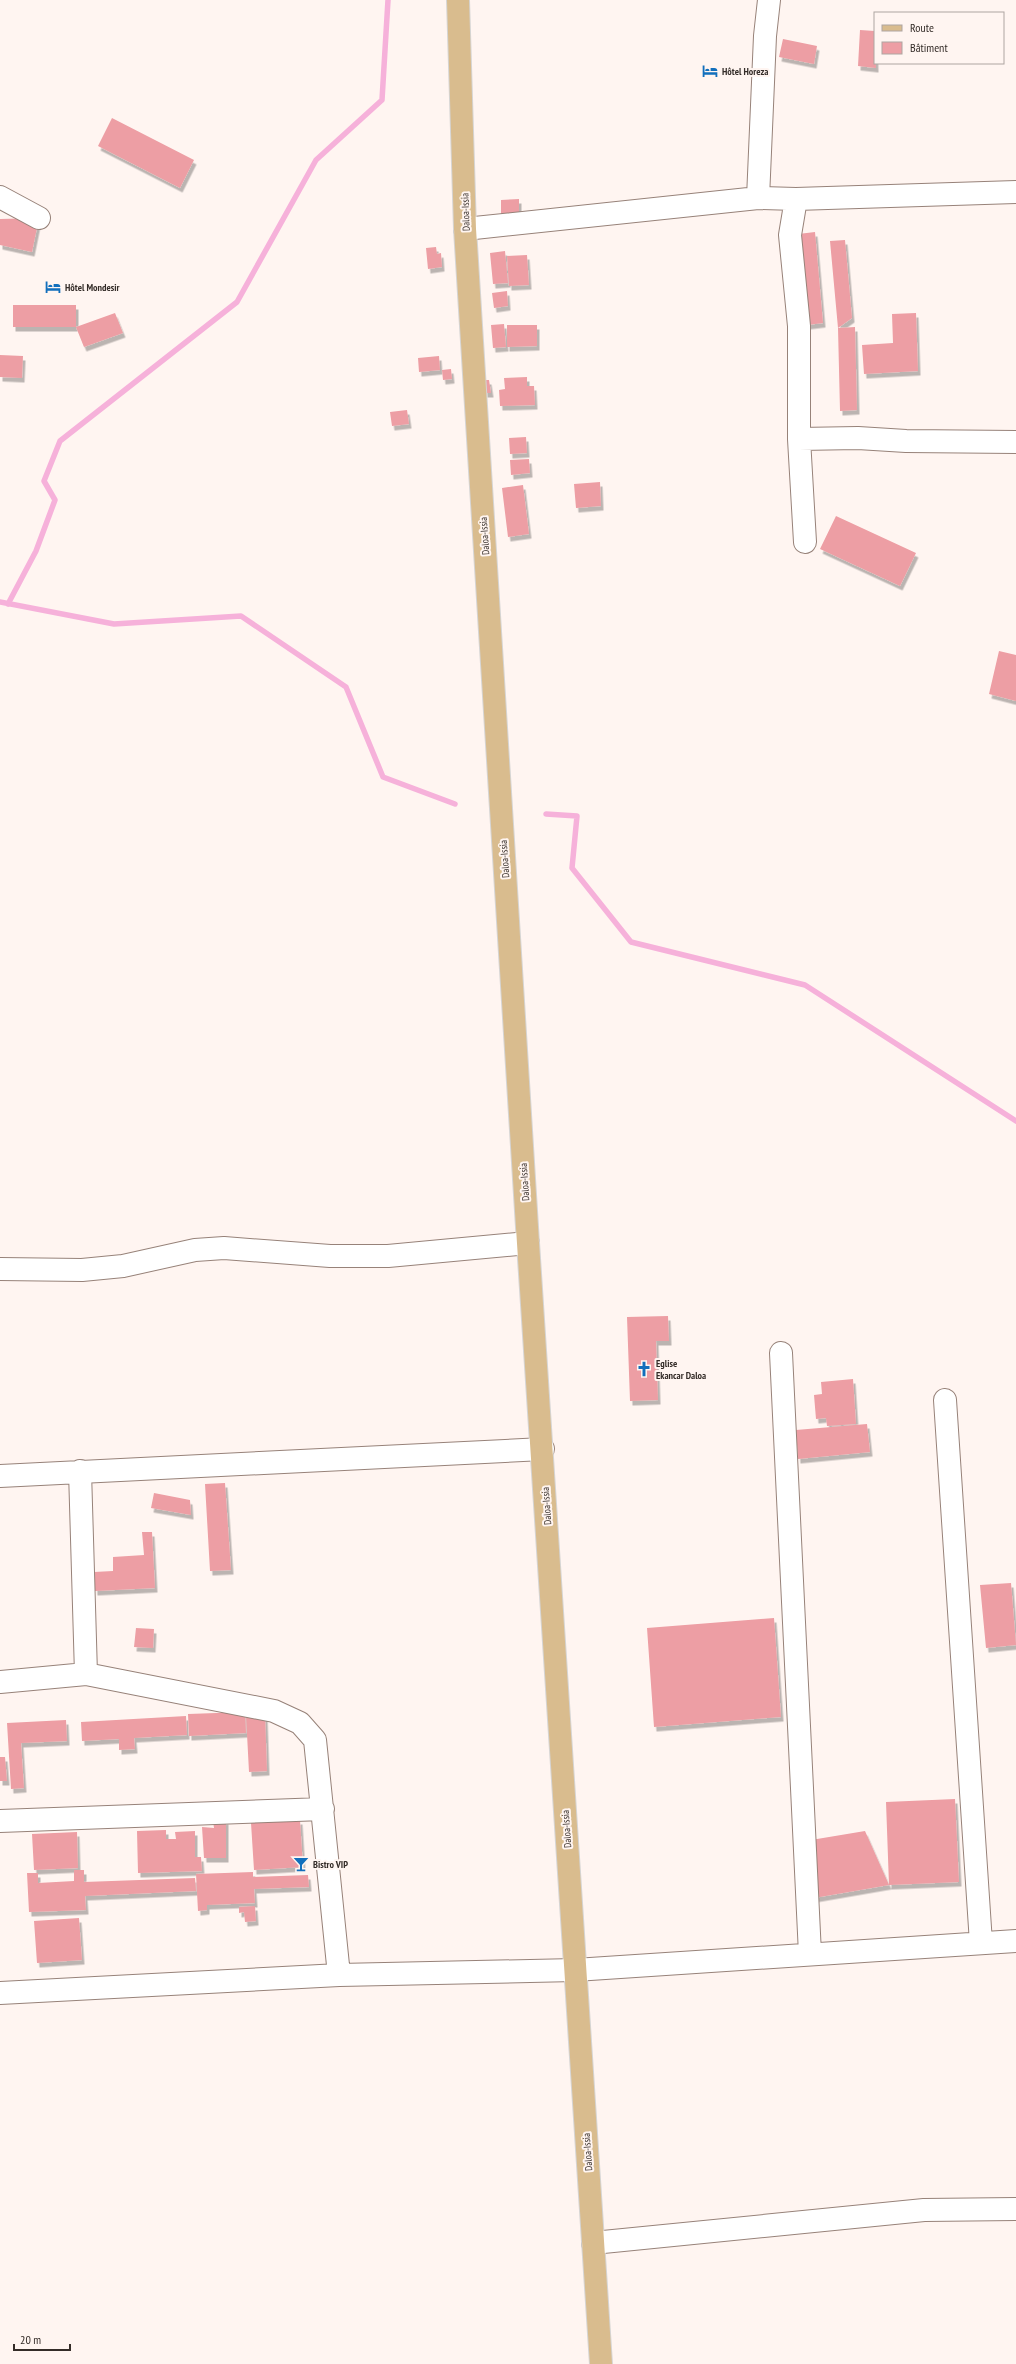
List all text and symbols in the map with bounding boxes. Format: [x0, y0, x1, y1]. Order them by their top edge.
legend [874, 12, 1004, 64]
text: Route [910, 20, 934, 35]
text: Bâtiment [910, 40, 948, 55]
hotel icon: Hôtel Horeza [701, 62, 719, 80]
place label: Hôtel Horeza [722, 65, 768, 78]
street label: Daloa-Issia [458, 193, 473, 231]
hotel icon: Hôtel Mondesir [44, 278, 62, 296]
place label: Hôtel Mondesir [65, 281, 120, 294]
street label: Daloa-Issia [477, 517, 492, 555]
street label: Daloa-Issia [497, 840, 512, 878]
street label: Daloa-Issia [517, 1163, 532, 1201]
place label: Eglise Ekancar Daloa [656, 1357, 706, 1382]
church icon: Eglise Ekancar Daloa [635, 1360, 653, 1378]
street label: Daloa-Issia [539, 1487, 554, 1525]
street label: Daloa-Issia [559, 1810, 574, 1848]
bar icon: Bistro VIP [292, 1855, 310, 1873]
place label: Bistro VIP [313, 1858, 348, 1871]
street label: Daloa-Issia [580, 2133, 595, 2171]
scale bar [14, 2326, 70, 2352]
text: 20 m [20, 2332, 41, 2347]

